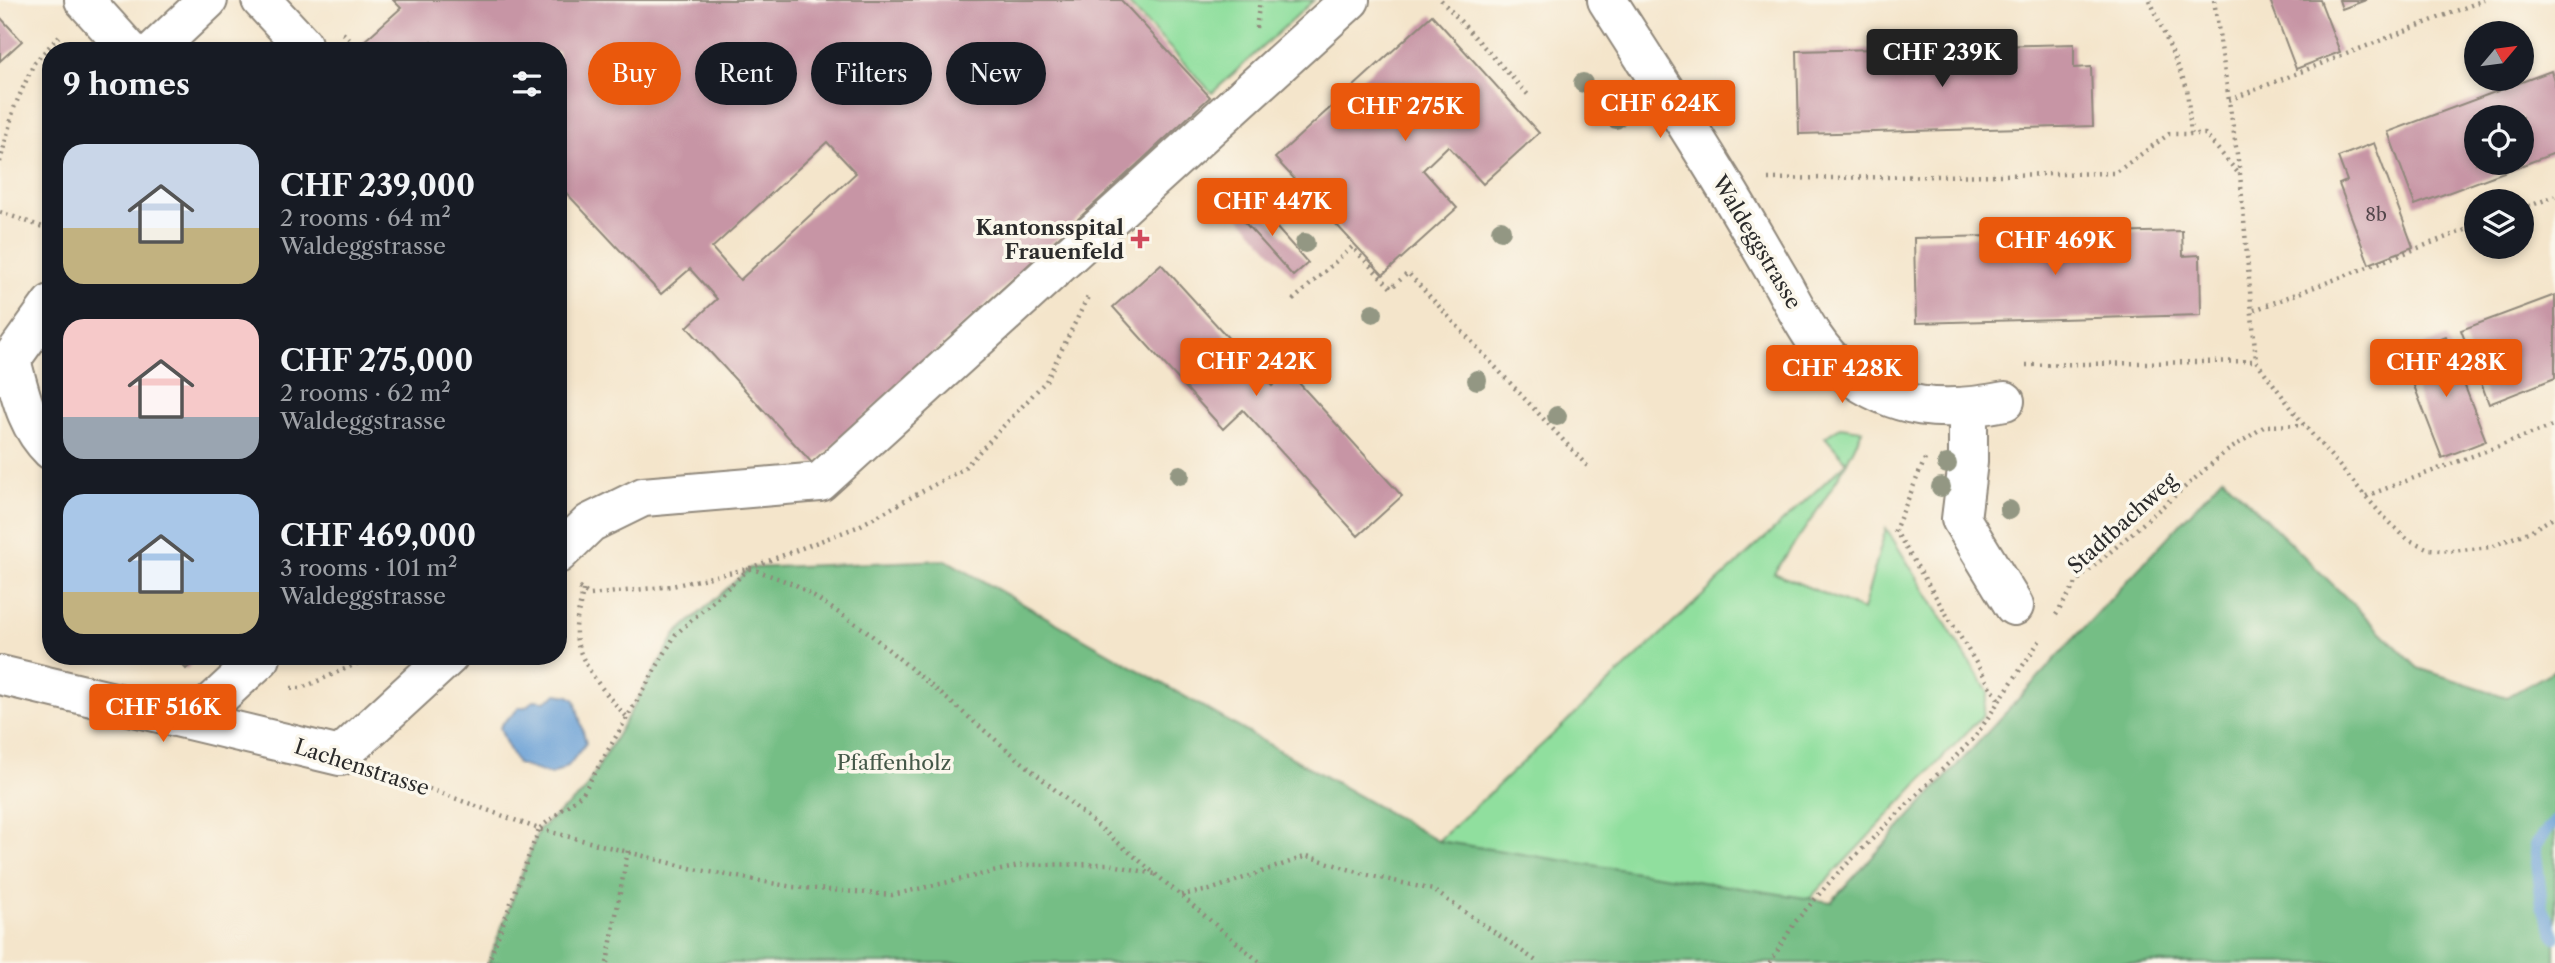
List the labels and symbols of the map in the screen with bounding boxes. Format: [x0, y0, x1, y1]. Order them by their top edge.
north arrow [2464, 21, 2534, 91]
pin: CHF 239K [1870, 29, 2014, 89]
pin: CHF 624K [1588, 80, 1732, 140]
pin: CHF 275K [1333, 83, 1477, 143]
street label: Waldeggstrasse [1707, 170, 1807, 313]
pin: CHF 447K [1200, 178, 1344, 238]
house number: 8b [2365, 204, 2387, 226]
place label: Kantonsspital Frauenfeld [976, 215, 1124, 264]
pin: CHF 469K [1983, 218, 2127, 277]
marker: Kantonsspital Frauenfeld [1130, 229, 1150, 249]
pin: CHF 242K [1184, 338, 1328, 398]
pin: CHF 428K [2374, 340, 2518, 399]
pin: CHF 428K [1770, 346, 1914, 405]
street label: Stadtbachweg [2062, 467, 2182, 579]
pin: CHF 516K [91, 684, 235, 744]
street label: Lachenstrasse [291, 733, 433, 801]
park label: Pfaffenholz [837, 750, 951, 775]

